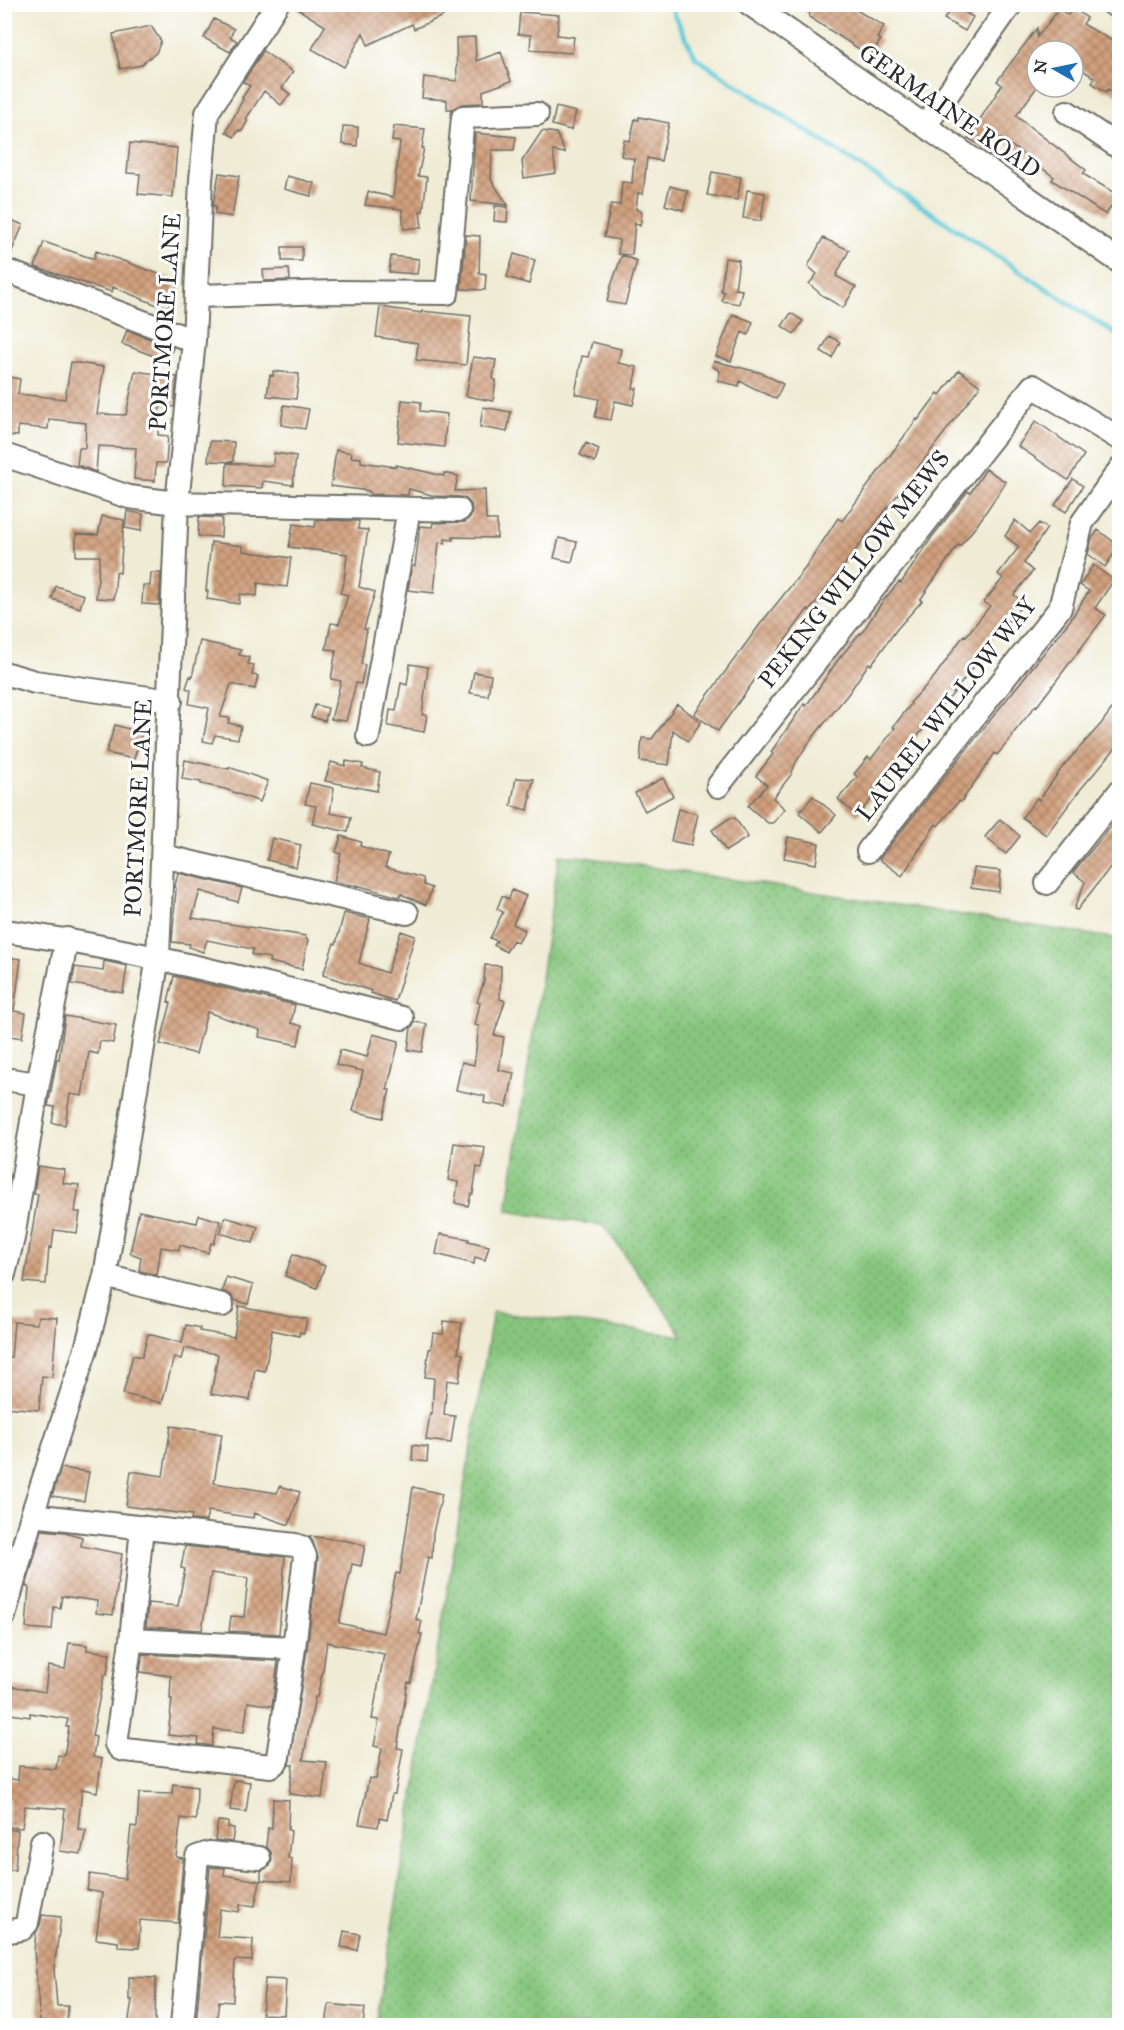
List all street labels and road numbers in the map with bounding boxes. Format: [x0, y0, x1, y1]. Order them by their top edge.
street label: GERMAINE ROAD [854, 38, 1046, 184]
street label: PORTMORE LANE [142, 212, 188, 432]
street label: PEKING WILLOW MEWS [752, 444, 956, 694]
street label: LAUREL WILLOW WAY [849, 590, 1043, 827]
street label: PORTMORE LANE [117, 698, 159, 918]

